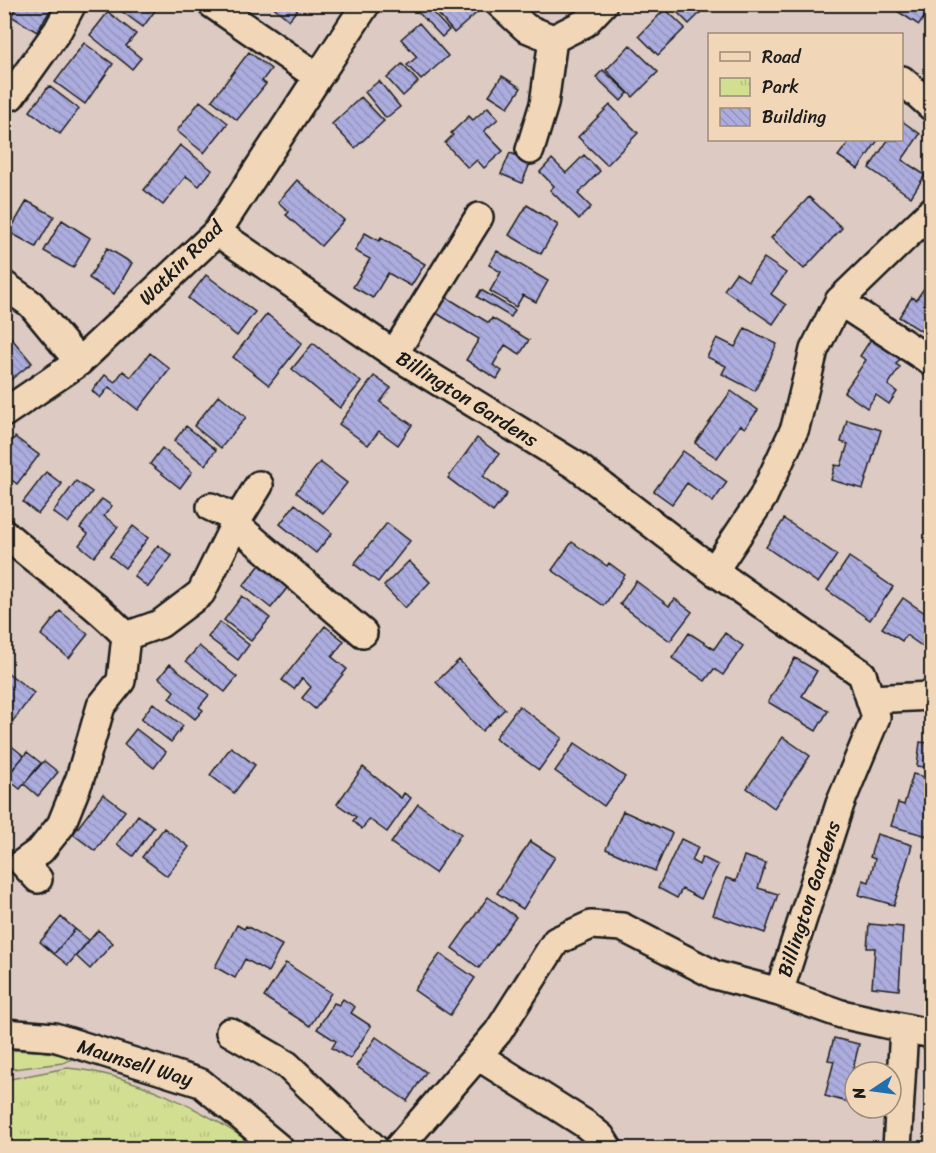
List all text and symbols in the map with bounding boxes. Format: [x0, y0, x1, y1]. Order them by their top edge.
legend [708, 33, 903, 141]
text: Road [762, 41, 802, 73]
text: Park [762, 71, 799, 103]
text: Building [762, 101, 826, 133]
street label: Watkin Road [130, 211, 233, 314]
street label: Billington Gardens [389, 341, 546, 457]
street label: Billington Gardens [767, 816, 851, 982]
street label: Maunsell Way [73, 1029, 198, 1097]
north arrow [843, 1060, 903, 1120]
text: N [843, 1084, 874, 1103]

